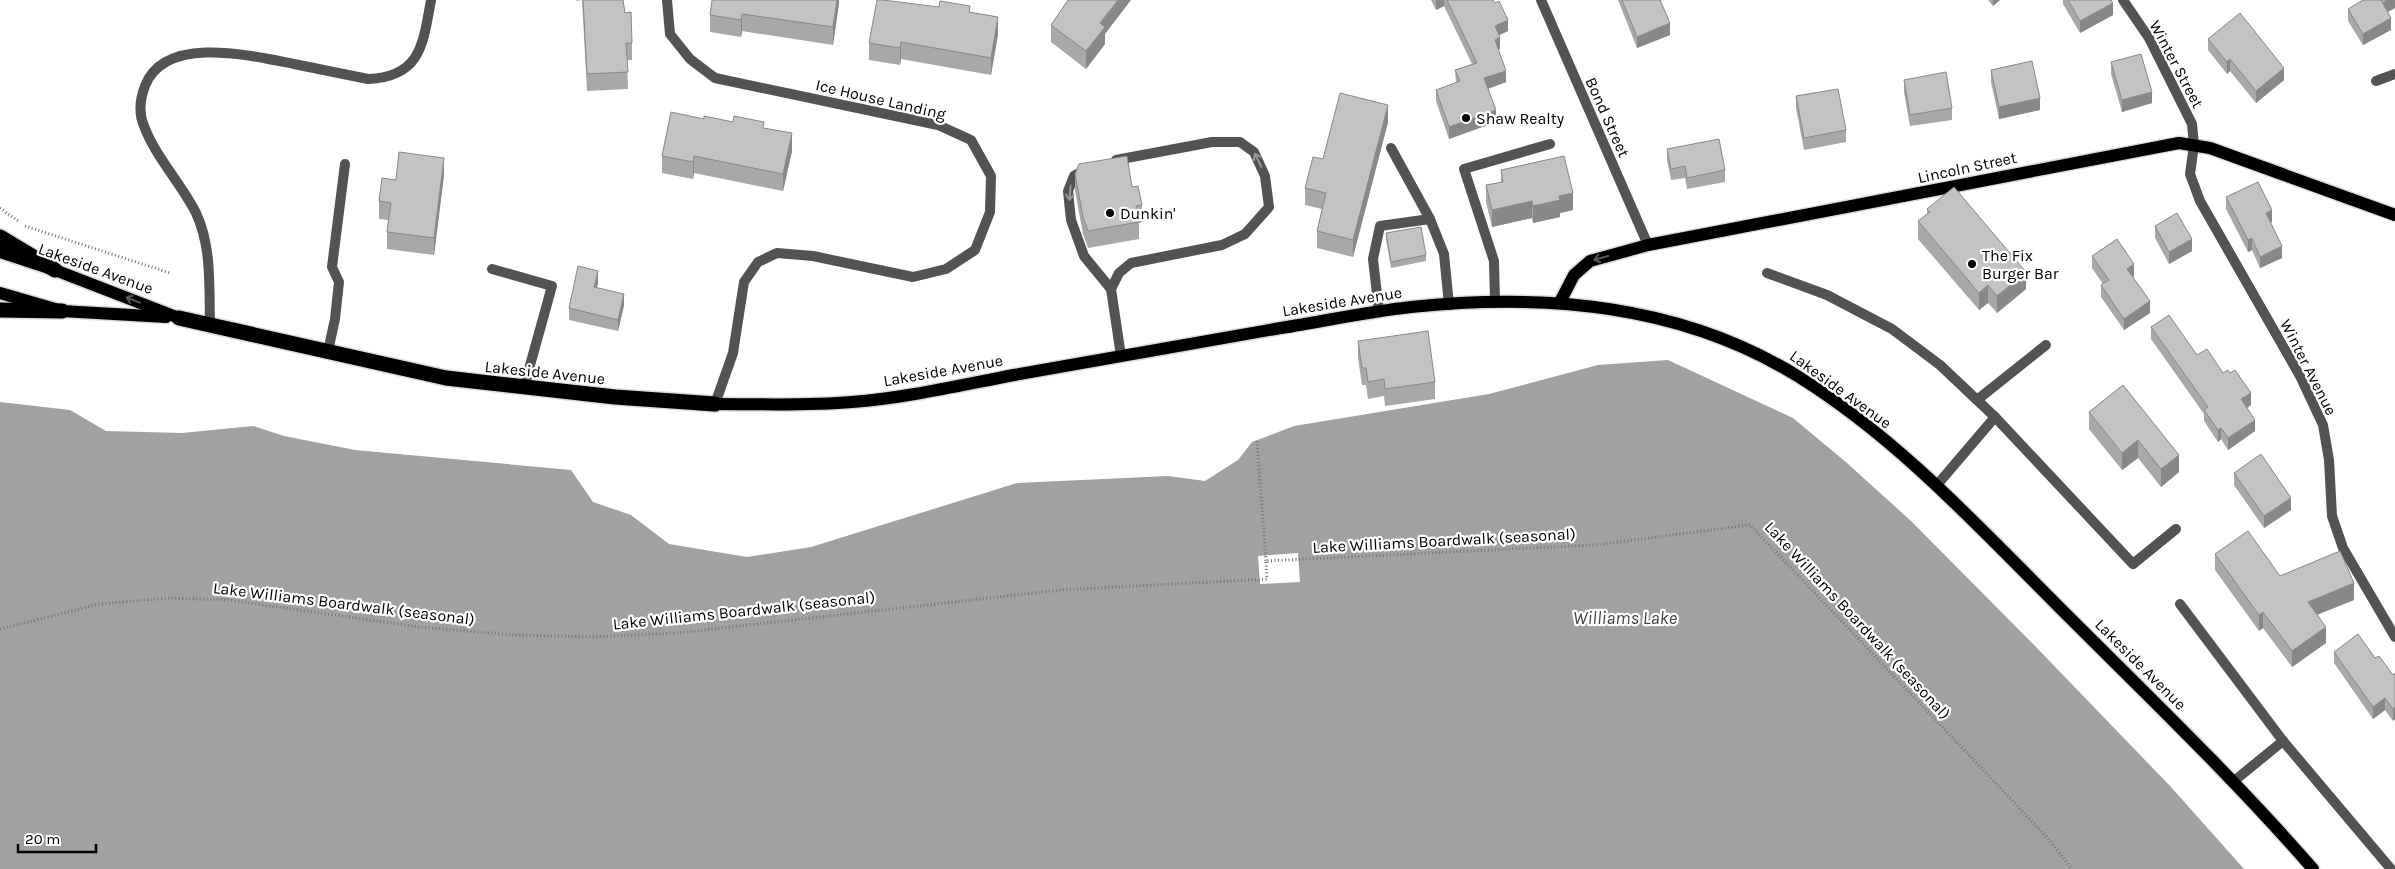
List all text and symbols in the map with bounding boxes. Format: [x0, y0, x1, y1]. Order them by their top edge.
street label: Winter Street [2146, 17, 2208, 111]
street label: Bond Street [1581, 74, 1634, 160]
street label: Ice House Landing [814, 75, 948, 124]
place label: Shaw Realty [1476, 109, 1565, 128]
marker: Shaw Realty [1460, 112, 1472, 124]
street label: Lincoln Street [1916, 148, 2018, 187]
one-way arrow [1253, 153, 1262, 168]
one-way arrow [1065, 184, 1075, 200]
place label: Dunkin' [1120, 204, 1176, 223]
marker: Dunkin' [1104, 207, 1116, 219]
street label: Lakeside Avenue [36, 239, 156, 298]
place label: The Fix Burger Bar [1982, 246, 2059, 283]
one-way arrow [1593, 254, 1609, 263]
marker: The Fix Burger Bar [1966, 258, 1978, 270]
street label: Lakeside Avenue [1281, 283, 1403, 320]
one-way arrow [126, 295, 141, 304]
street label: Winter Avenue [2276, 316, 2341, 418]
street label: Lakeside Avenue [1786, 346, 1895, 433]
street label: Lakeside Avenue [882, 351, 1004, 390]
street label: Lakeside Avenue [484, 357, 606, 388]
street label: Lake Williams Boardwalk (seasonal) [1761, 518, 1954, 723]
street label: Lake Williams Boardwalk (seasonal) [1312, 524, 1576, 557]
street label: Lake Williams Boardwalk (seasonal) [212, 578, 476, 629]
street label: Lake Williams Boardwalk (seasonal) [612, 587, 876, 634]
water label: Williams Lake [1573, 607, 1677, 629]
street label: Lakeside Avenue [2091, 615, 2190, 714]
scale bar [18, 822, 95, 854]
text: 20 m [25, 830, 60, 848]

